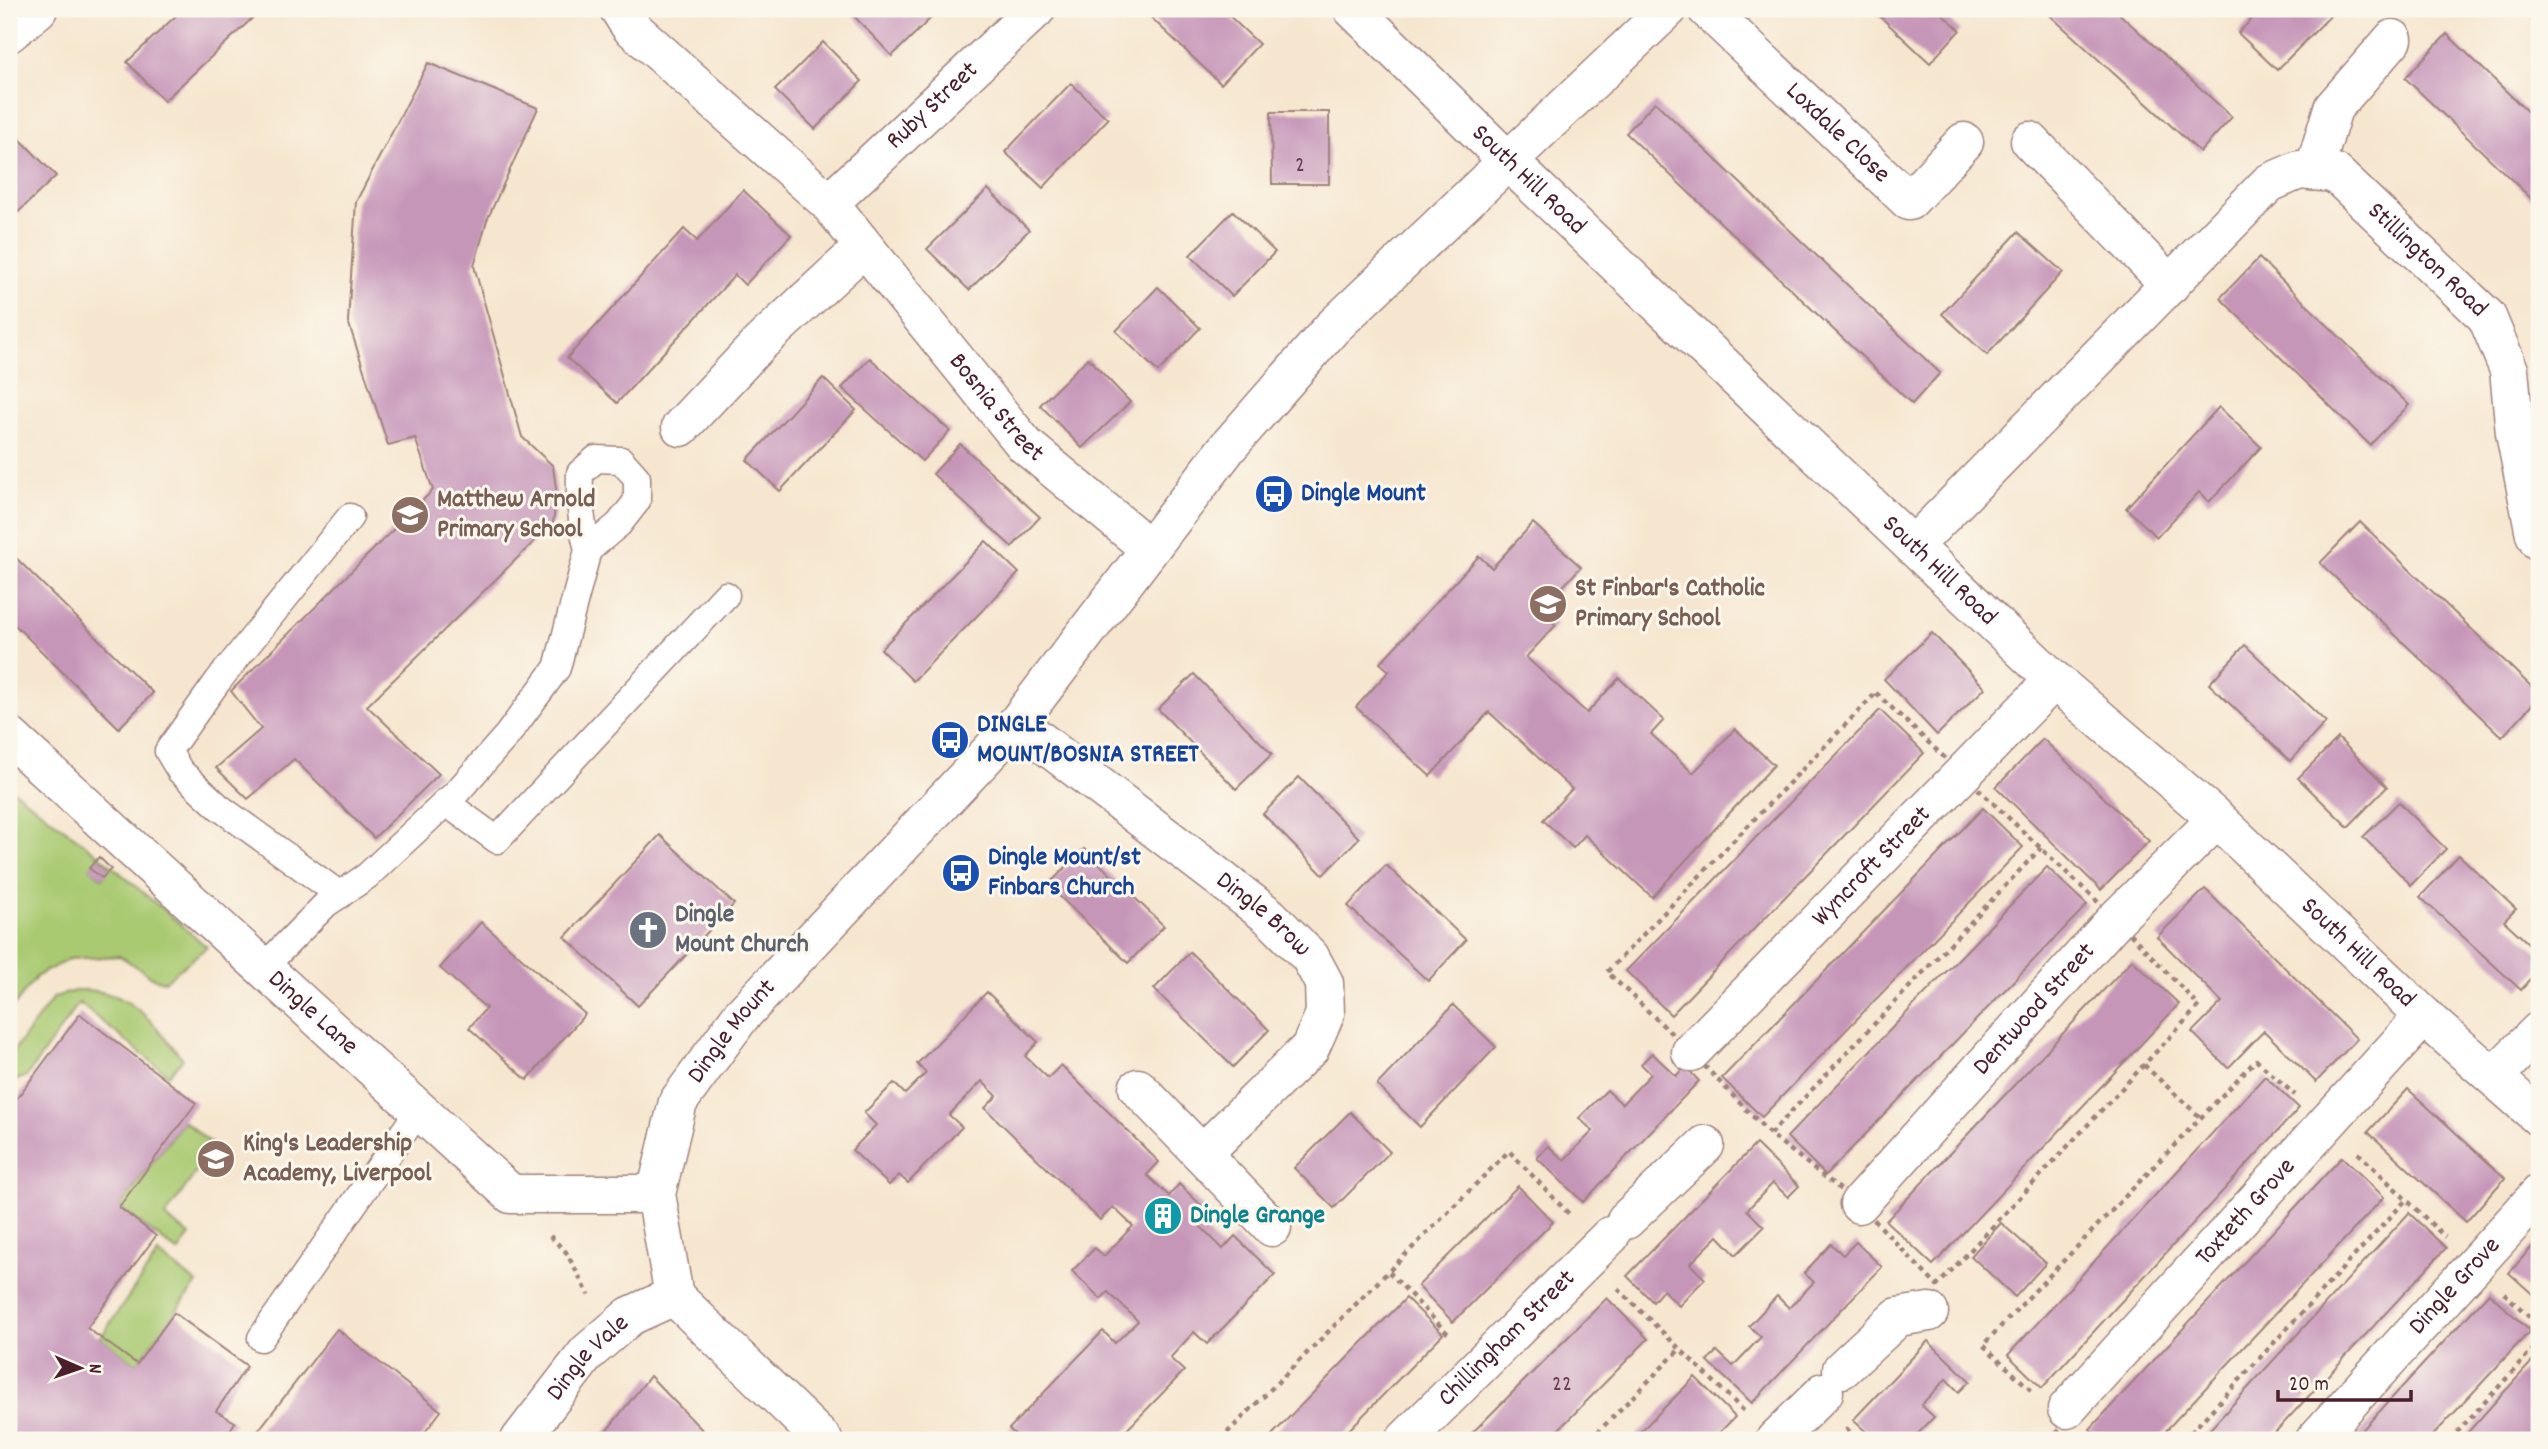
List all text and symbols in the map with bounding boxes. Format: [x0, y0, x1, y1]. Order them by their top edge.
street label: Ruby Street [878, 53, 987, 159]
street label: Loxdale Close [1777, 74, 1898, 192]
street label: South Hill Road [1463, 116, 1594, 244]
house number: 2 [1295, 150, 1305, 183]
street label: Stillington Road [2358, 194, 2496, 327]
street label: Bosnia Street [939, 345, 1052, 472]
bus stop icon: Dingle Mount [1253, 473, 1295, 515]
place label: Dingle Mount [1301, 476, 1426, 513]
place label: Matthew Arnold Primary School [437, 482, 595, 549]
school or university icon: Matthew Arnold Primary School [389, 494, 431, 536]
street label: South Hill Road [1873, 507, 2005, 635]
place label: St Finbar's Catholic Primary School [1575, 571, 1765, 638]
school or university icon: St Finbar's Catholic Primary School [1527, 583, 1569, 625]
place label: DINGLE MOUNT/BOSNIA STREET [977, 707, 1199, 774]
bus stop icon: DINGLE MOUNT/BOSNIA STREET [929, 719, 971, 761]
street label: Wyncroft Street [1804, 797, 1940, 936]
place label: Dingle Mount/st Finbars Church [988, 840, 1141, 907]
bus stop icon: Dingle Mount/st Finbars Church [940, 852, 982, 894]
street label: Dingle Brow [1208, 863, 1319, 966]
street label: South Hill Road [2292, 889, 2424, 1017]
place label: Dingle Mount Church [675, 897, 809, 964]
church icon: Dingle Mount Church [627, 909, 669, 951]
street label: Dentwood Street [1965, 934, 2105, 1084]
street label: Dingle Lane [259, 962, 366, 1064]
street label: Dingle Mount [679, 971, 785, 1092]
place label: King's Leadership Academy, Liverpool [243, 1126, 432, 1193]
school or university icon: King's Leadership Academy, Liverpool [195, 1138, 237, 1180]
street label: Toxteth Grove [2187, 1150, 2305, 1274]
building icon: Dingle Grange [1142, 1195, 1184, 1237]
place label: Dingle Grange [1190, 1198, 1325, 1235]
street label: Dingle Grove [2400, 1229, 2510, 1344]
street label: Chillingham Street [1430, 1261, 1585, 1415]
street label: Dingle Vale [538, 1306, 638, 1409]
north arrow [46, 1334, 116, 1404]
scale bar [2278, 1358, 2412, 1402]
text: N [80, 1363, 107, 1374]
house number: 22 [1552, 1369, 1572, 1402]
text: 20 m [2289, 1371, 2329, 1401]

